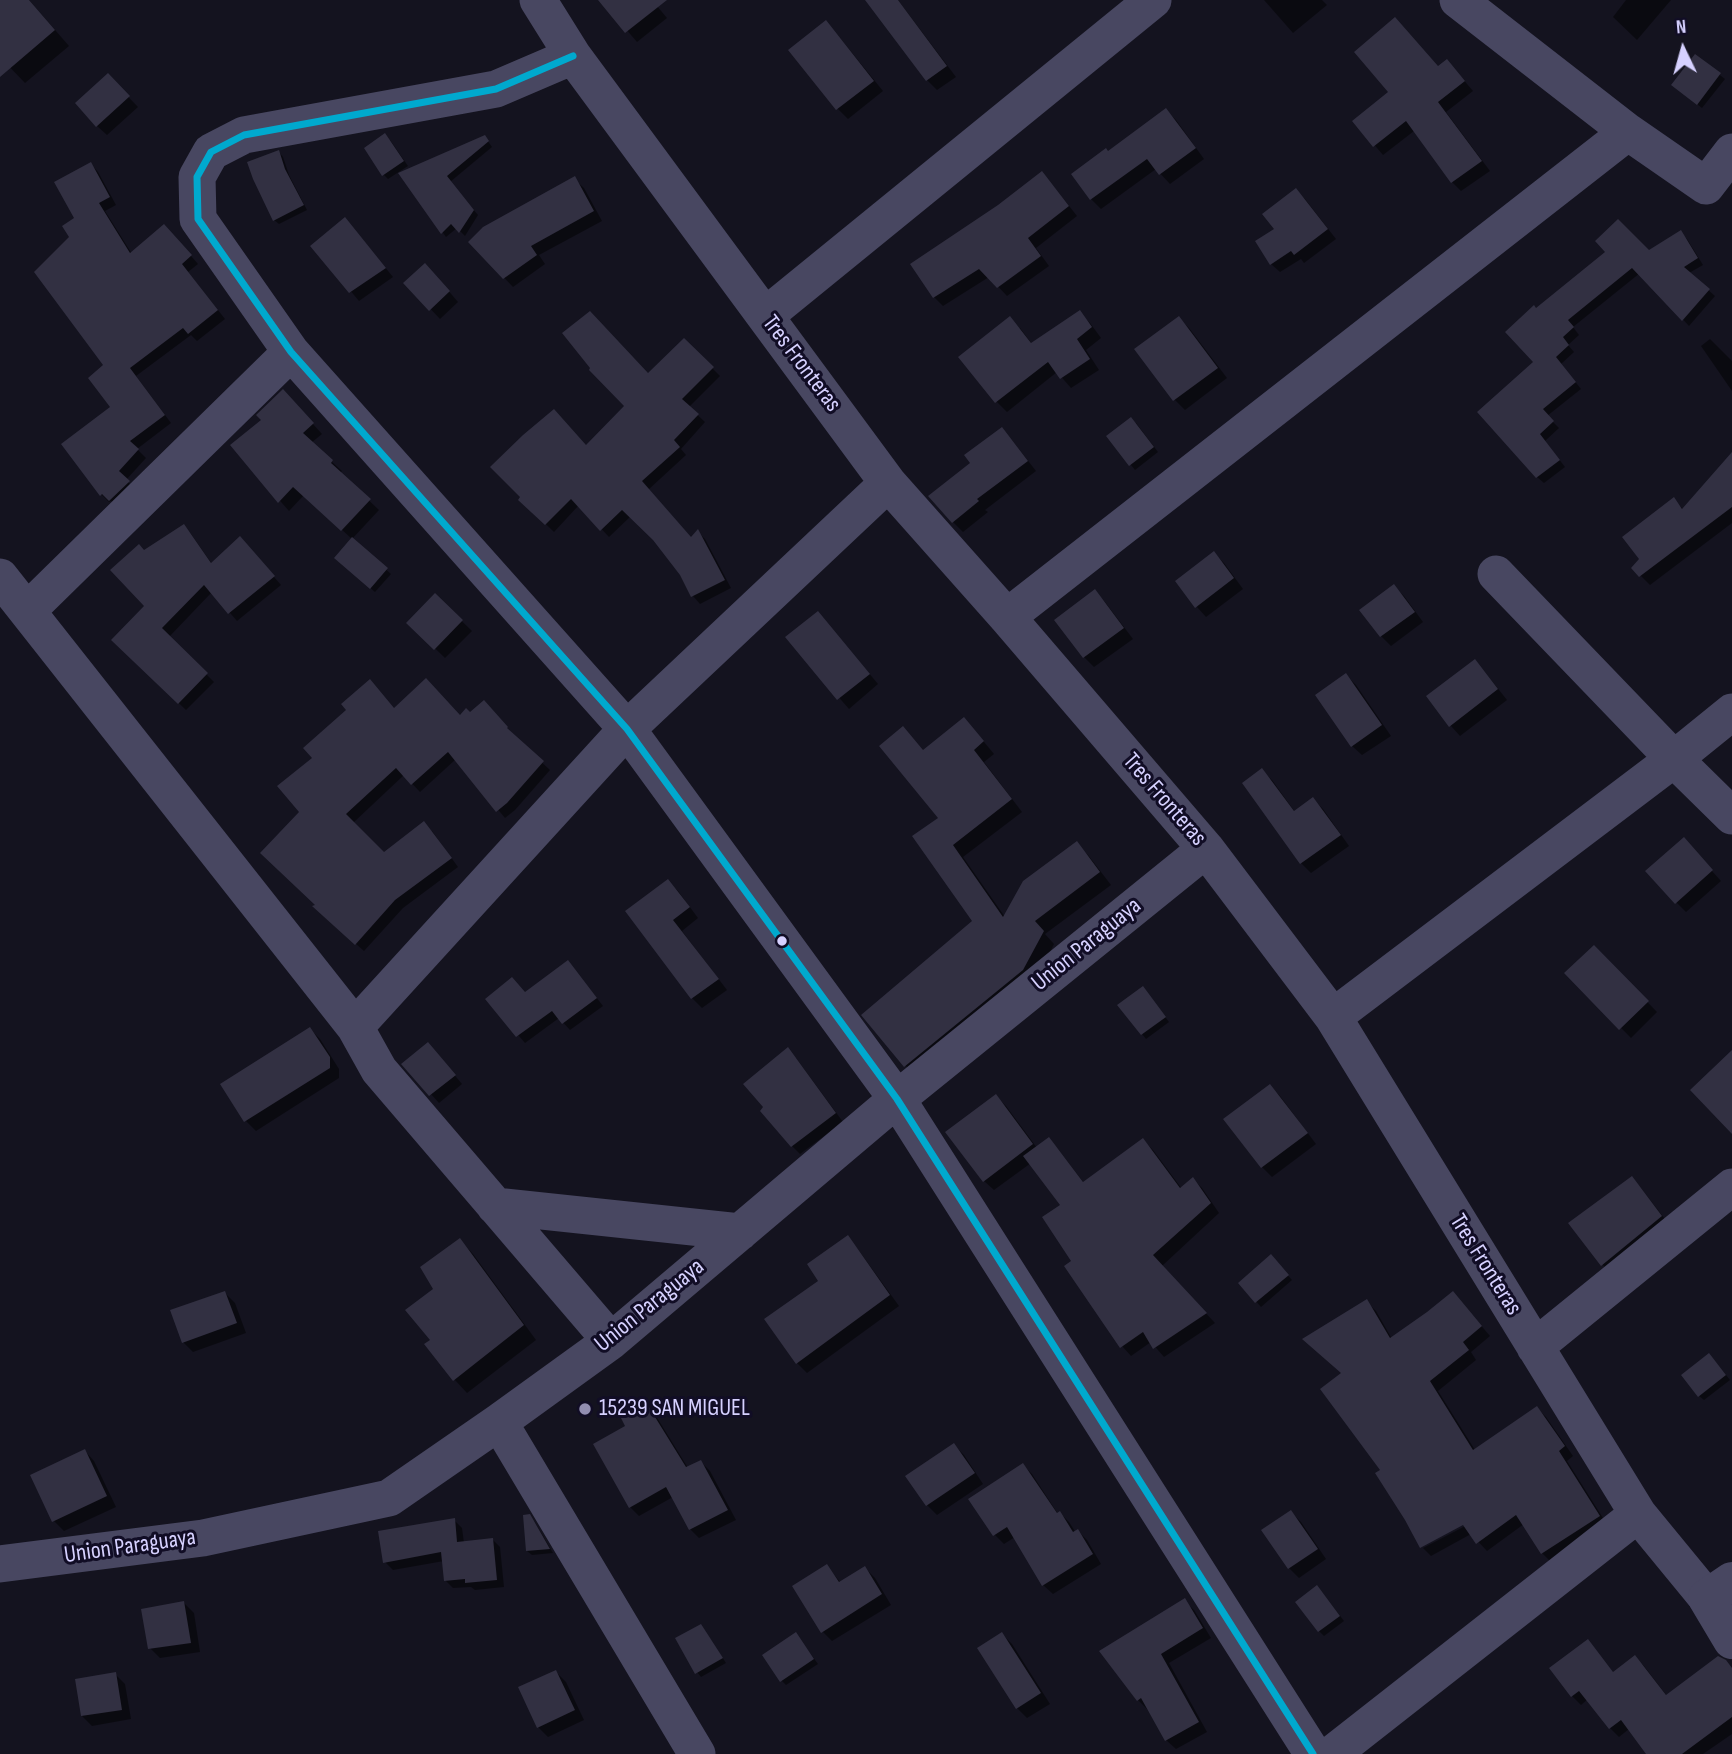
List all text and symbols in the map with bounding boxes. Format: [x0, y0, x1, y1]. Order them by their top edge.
north arrow [1648, 14, 1718, 84]
text: N [1675, 16, 1687, 39]
street label: Tres Fronteras [755, 310, 847, 418]
street label: Tres Fronteras [1116, 748, 1212, 852]
street label: Union Paraguaya [1027, 892, 1147, 998]
unlabelled marker [775, 934, 789, 948]
street label: Tres Fronteras [1443, 1209, 1527, 1321]
street label: Union Paraguaya [590, 1253, 710, 1359]
place label: 15239 SAN MIGUEL [599, 1395, 750, 1423]
marker: 15239 SAN MIGUEL [577, 1401, 593, 1417]
street label: Union Paraguaya [62, 1524, 198, 1570]

